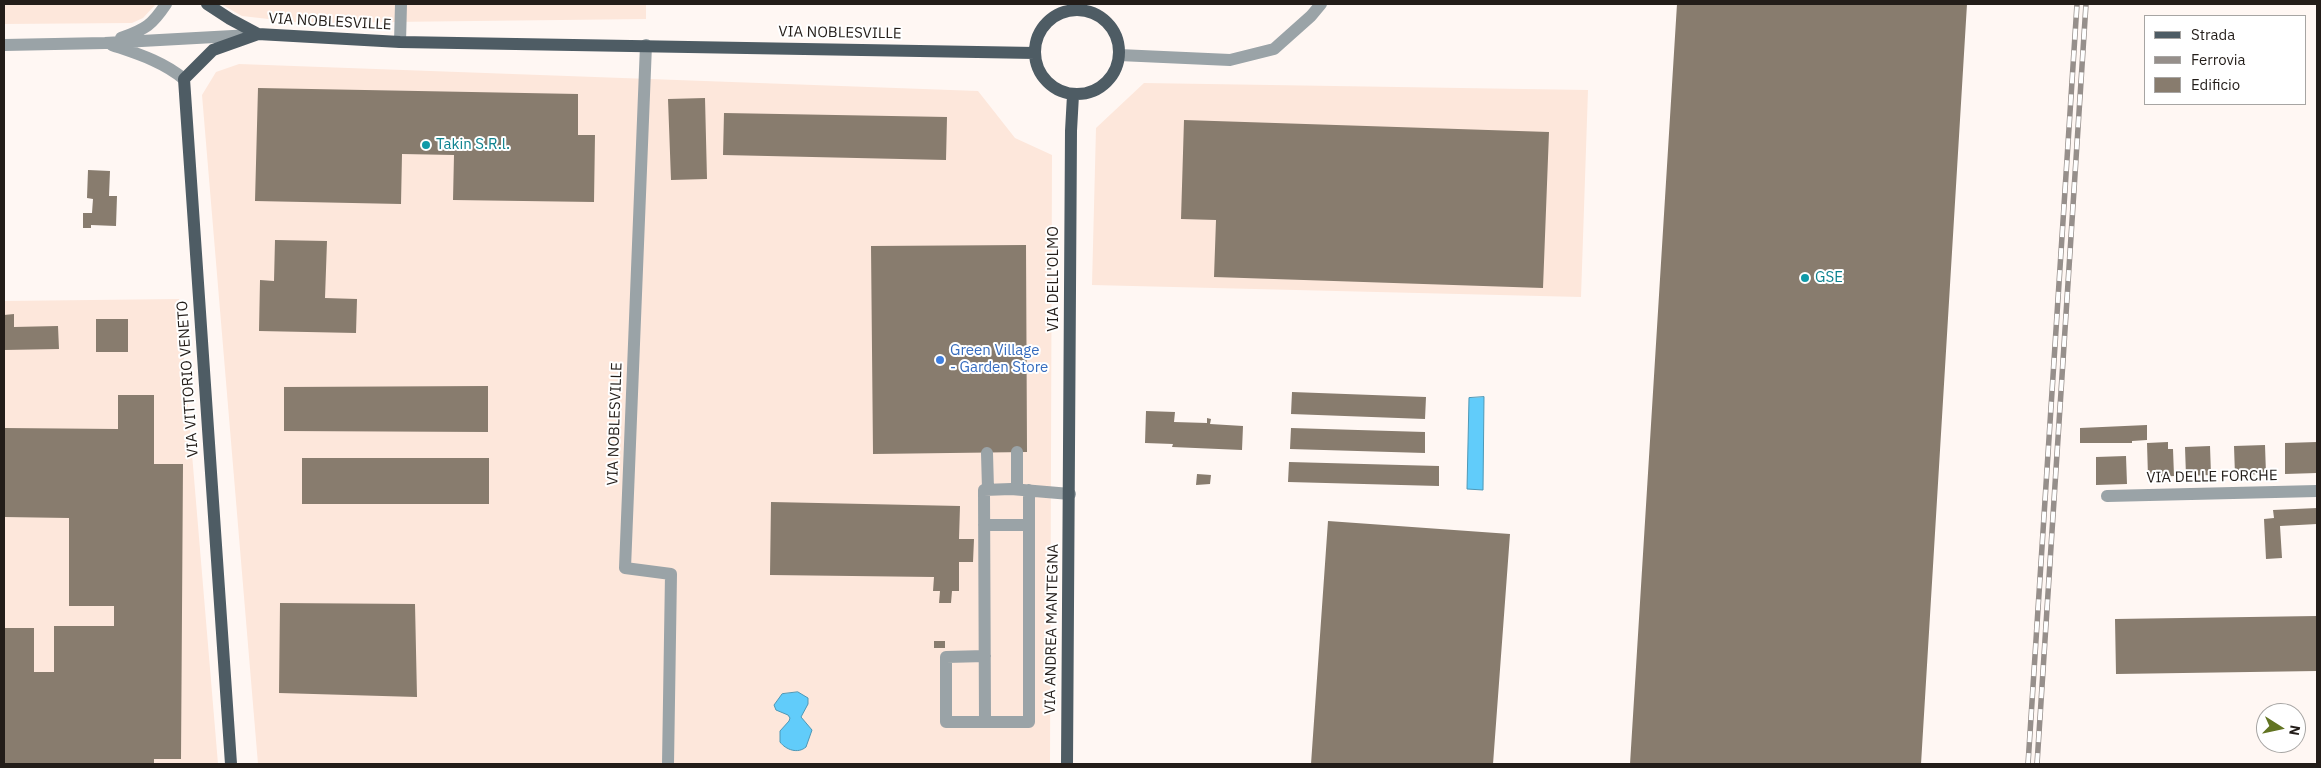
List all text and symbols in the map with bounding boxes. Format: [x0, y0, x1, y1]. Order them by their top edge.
street label: VIA NOBLESVILLE [268, 10, 392, 34]
legend [2144, 15, 2306, 105]
street label: VIA NOBLESVILLE [778, 23, 902, 43]
text: Strada [2191, 25, 2235, 44]
text: Ferrovia [2191, 50, 2246, 69]
text: Edificio [2191, 75, 2240, 94]
place label: Takin S.R.l. [436, 136, 510, 154]
marker: Takin S.R.l. [420, 139, 432, 151]
street label: VIA DELL'OLMO [1045, 226, 1063, 332]
place label: GSE [1815, 269, 1843, 287]
marker: GSE [1799, 272, 1811, 284]
street label: VIA VITTORIO VENETO [174, 300, 202, 458]
place label: Green Village - Garden Store [950, 342, 1048, 377]
marker: Green Village - Garden Store [934, 354, 946, 366]
street label: VIA NOBLESVILLE [604, 362, 626, 486]
street label: VIA DELLE FORCHE [2146, 467, 2278, 487]
street label: VIA ANDREA MANTEGNA [1042, 544, 1062, 714]
north arrow [2256, 703, 2306, 753]
text: N [2285, 724, 2305, 737]

